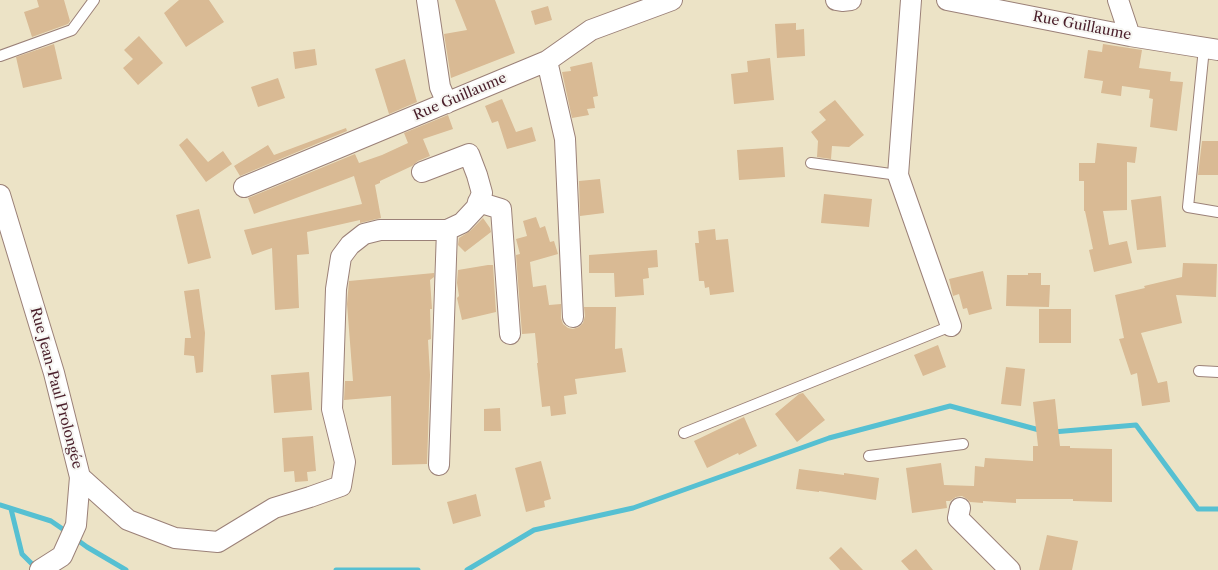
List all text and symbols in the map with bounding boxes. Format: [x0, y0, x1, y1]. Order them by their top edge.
street label: Rue Guillaume [1031, 8, 1133, 44]
street label: Rue Guillaume [411, 70, 509, 124]
street label: Rue Jean-Paul Prolongée [26, 305, 86, 471]

